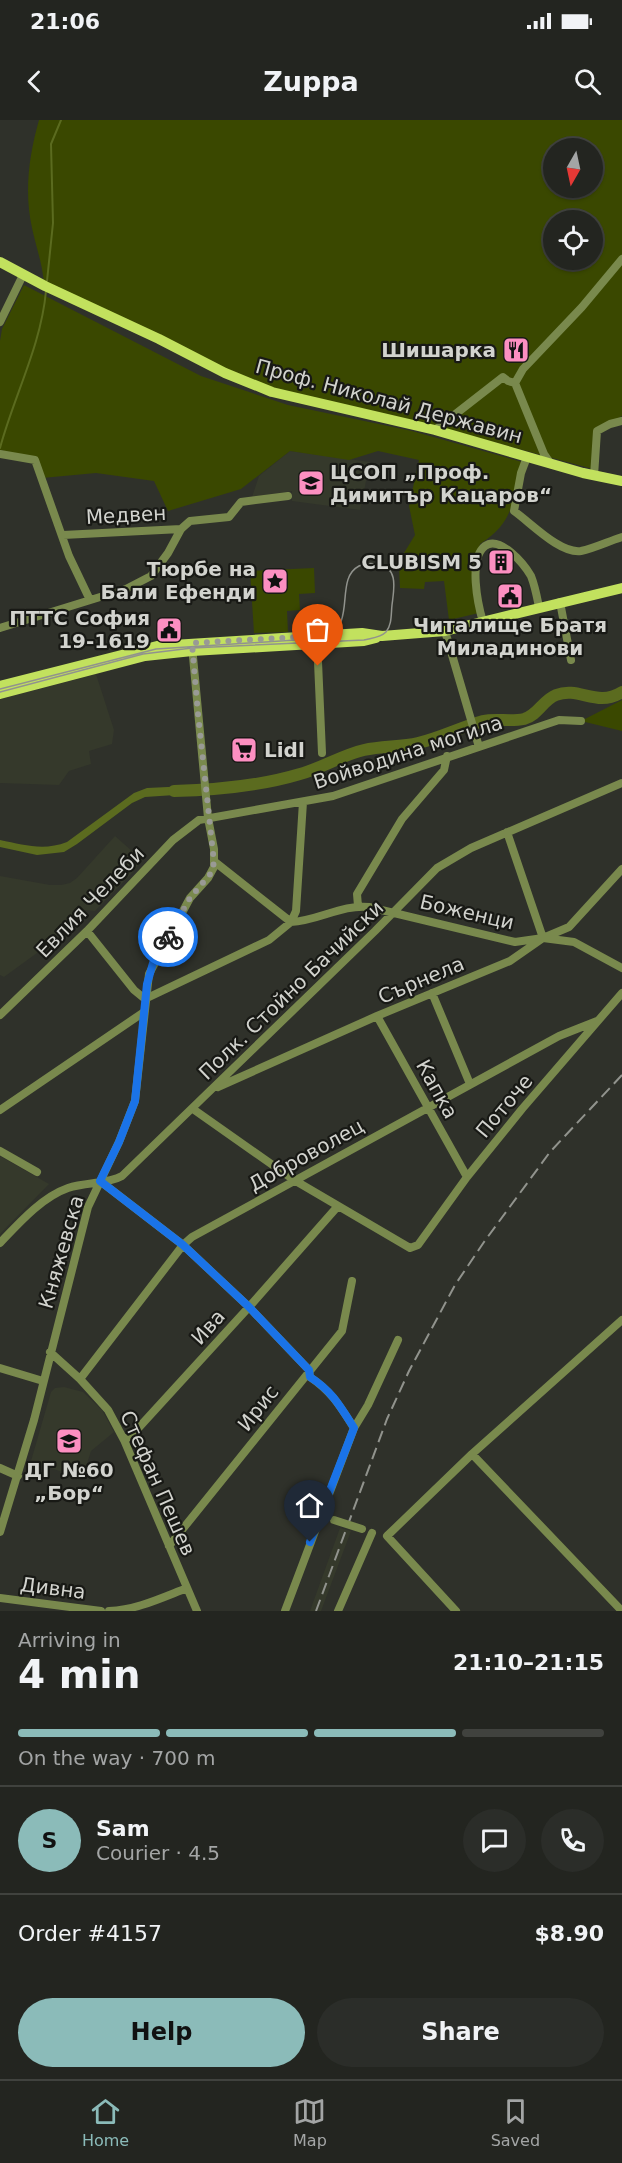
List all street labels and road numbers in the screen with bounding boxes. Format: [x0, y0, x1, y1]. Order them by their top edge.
street label: Проф. Николай Державин [253, 354, 525, 448]
street label: Медвен [85, 501, 167, 529]
street label: Войводина могила [310, 710, 506, 794]
street label: Евлия Челеби [31, 842, 149, 962]
street label: Боженци [418, 890, 516, 934]
street label: Полк. Стойно Бачийски [194, 895, 388, 1085]
street label: Сърнела [374, 951, 468, 1009]
street label: Капка [411, 1055, 463, 1123]
street label: Поточе [471, 1069, 537, 1143]
street label: Доброволец [244, 1114, 368, 1196]
street label: Княжевска [33, 1193, 89, 1311]
street label: Ива [186, 1304, 230, 1350]
street label: Ирис [233, 1380, 283, 1436]
street label: Стефан Пешев [115, 1407, 201, 1559]
street label: Дивна [19, 1572, 87, 1604]

